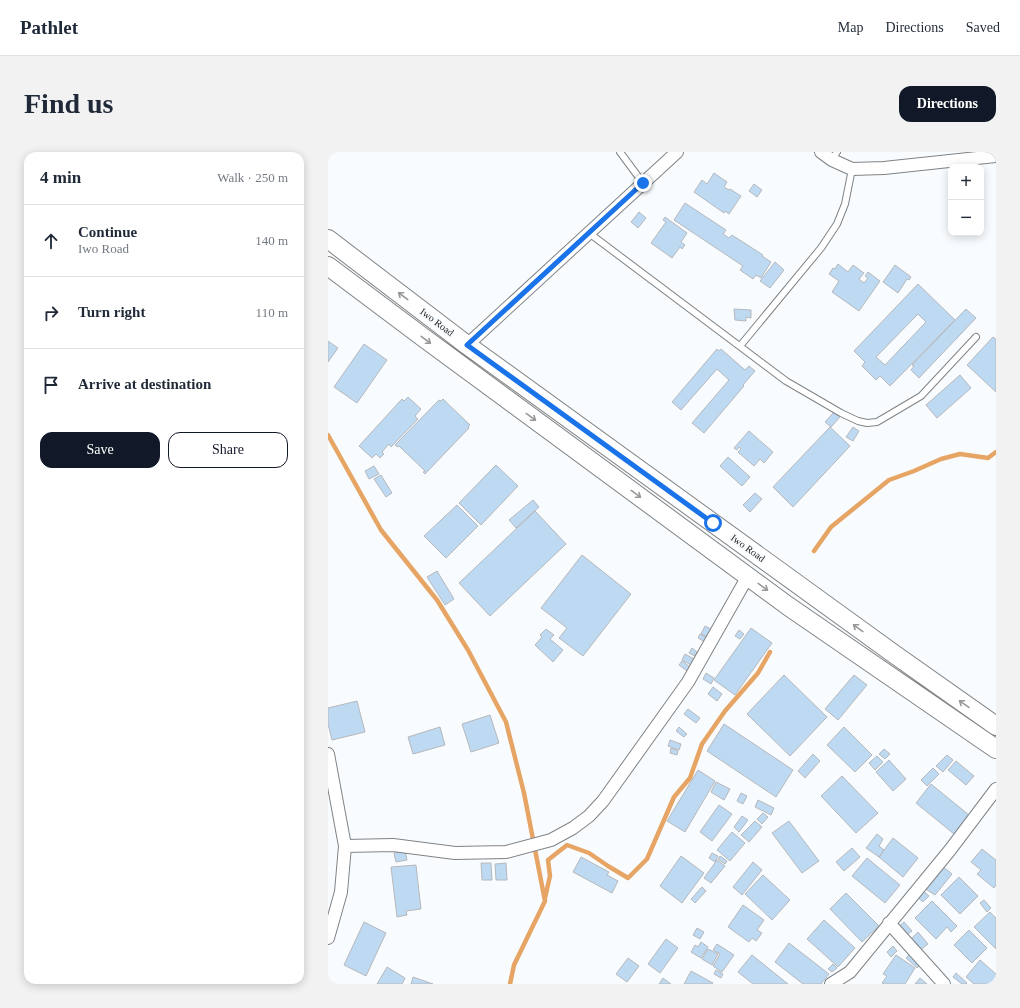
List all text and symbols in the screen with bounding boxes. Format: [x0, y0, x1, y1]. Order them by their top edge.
text: Pathlet [20, 17, 78, 38]
text: Map [838, 20, 863, 35]
text: Directions [885, 20, 944, 35]
text: Saved [966, 20, 1000, 35]
button: Directions [899, 86, 996, 122]
text: Find us [24, 88, 114, 119]
map controls [948, 164, 984, 236]
button: + [948, 164, 984, 200]
text: 4 min [40, 168, 81, 187]
text: Walk · 250 m [217, 170, 288, 185]
route end [634, 174, 652, 192]
button: − [948, 200, 984, 236]
text: Continue [78, 224, 137, 240]
icon: ahead [40, 230, 62, 252]
text: 140 m [255, 233, 288, 248]
text: Iwo Road [78, 241, 129, 256]
one-way arrow [397, 292, 408, 300]
icon: right [40, 302, 62, 324]
text: Turn right [78, 304, 145, 320]
text: 110 m [256, 305, 288, 320]
street label: Iwo Road [418, 306, 456, 338]
one-way arrow [421, 336, 432, 344]
icon: arrive [40, 374, 62, 396]
text: Arrive at destination [78, 376, 211, 392]
one-way arrow [525, 413, 536, 421]
button: Save [40, 432, 160, 468]
button: Share [168, 432, 288, 468]
one-way arrow [630, 490, 641, 498]
route start [704, 514, 722, 532]
street label: Iwo Road [729, 532, 767, 564]
one-way arrow [757, 583, 768, 591]
one-way arrow [853, 624, 864, 632]
one-way arrow [959, 700, 970, 708]

